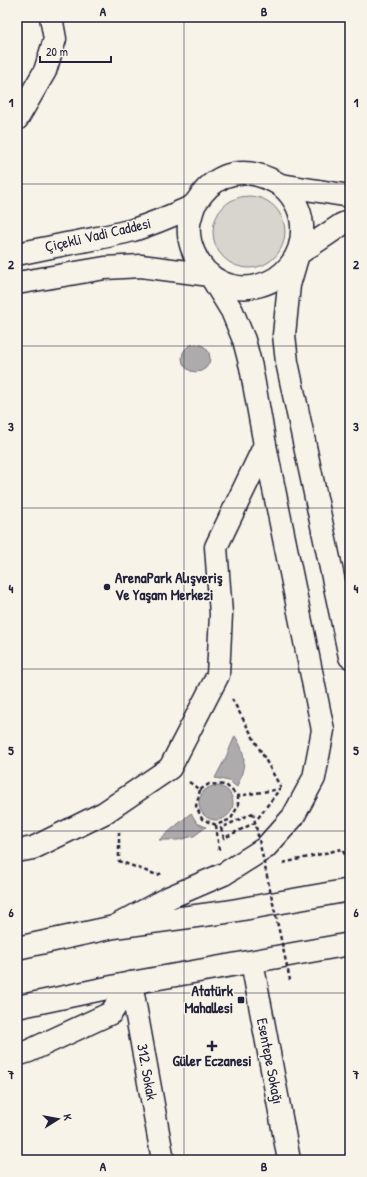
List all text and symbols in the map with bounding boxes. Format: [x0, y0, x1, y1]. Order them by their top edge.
text: A [100, 2, 107, 20]
text: B [261, 2, 268, 20]
scale bar [40, 38, 111, 64]
text: 20 m [46, 43, 68, 60]
text: 1 [9, 93, 14, 111]
text: 1 [354, 93, 359, 111]
street label: Çiçekli Vadi Caddesi [43, 212, 153, 257]
text: 2 [8, 255, 15, 273]
text: 2 [353, 255, 360, 273]
text: 3 [8, 417, 14, 435]
text: 3 [353, 417, 359, 435]
place label: ArenaPark Alışveriş Ve Yaşam Merkezi [115, 567, 223, 605]
text: 4 [9, 579, 14, 597]
text: 4 [354, 579, 359, 597]
marker: ArenaPark Alışveriş Ve Yaşam Merkezi [102, 582, 112, 592]
text: 5 [8, 741, 14, 759]
text: 5 [353, 741, 359, 759]
text: 6 [8, 903, 14, 921]
text: 6 [353, 903, 359, 921]
place label: Atatürk Mahallesi [184, 980, 234, 1018]
marker: Atatürk Mahallesi [236, 995, 246, 1005]
street label: Esentepe Sokağı [252, 1016, 289, 1106]
marker: Güler Eczanesi [207, 1041, 217, 1051]
street label: 312. Sokak [132, 1042, 163, 1102]
place label: Güler Eczanesi [172, 1050, 252, 1071]
text: 7 [7, 1065, 15, 1083]
text: 7 [352, 1065, 360, 1083]
north arrow [38, 1099, 78, 1139]
text: K [60, 1113, 75, 1121]
text: A [100, 1157, 107, 1175]
text: B [261, 1157, 268, 1175]

